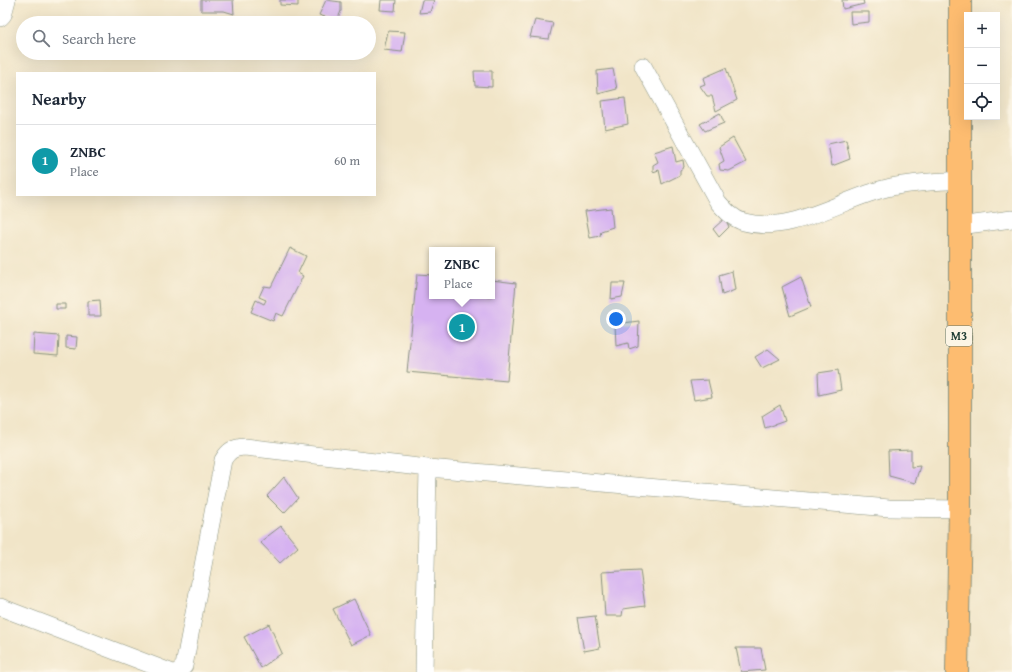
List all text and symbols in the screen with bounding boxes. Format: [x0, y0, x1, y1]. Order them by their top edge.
map controls [964, 12, 1000, 120]
button: + [964, 12, 1000, 48]
search box [16, 16, 376, 60]
icon: search [30, 27, 52, 49]
text: Search here [62, 28, 136, 49]
button: − [964, 48, 1000, 84]
button: locate [964, 84, 1000, 120]
text: Nearby [32, 86, 86, 111]
text: ZNBC [70, 141, 106, 162]
text: 1 [42, 151, 48, 170]
text: 60 m [334, 151, 360, 170]
text: Place [70, 162, 99, 181]
popup [429, 247, 495, 299]
text: ZNBC [444, 253, 480, 274]
text: Place [444, 274, 473, 293]
your location [606, 309, 626, 329]
pin: 1 [449, 312, 475, 342]
road number: M3 [946, 326, 972, 346]

